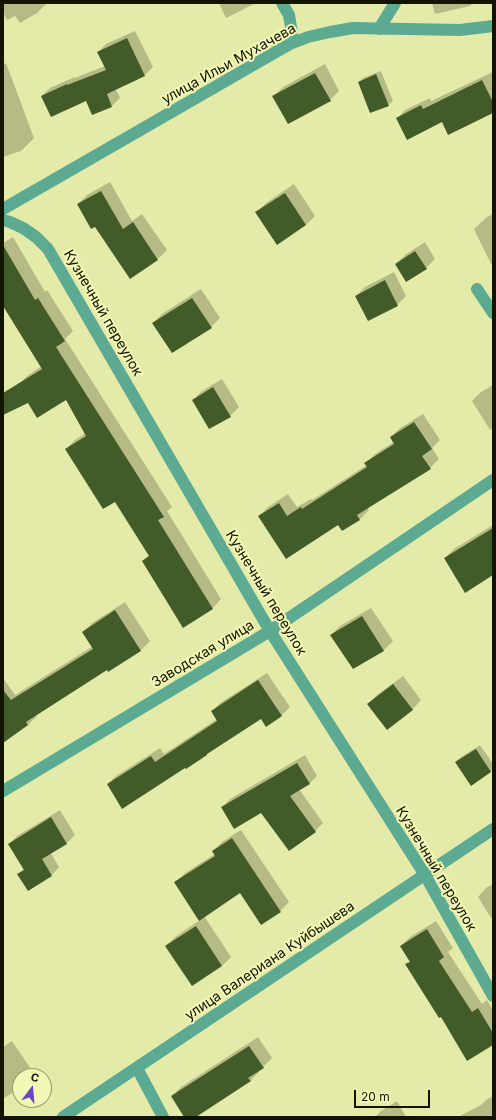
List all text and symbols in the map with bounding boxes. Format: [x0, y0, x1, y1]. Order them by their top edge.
street label: улица Ильи Мухачева [159, 20, 299, 108]
street label: Кузнечный переулок [60, 247, 146, 379]
street label: Кузнечный переулок [222, 527, 310, 659]
street label: Заводская улица [149, 617, 257, 691]
street label: Кузнечный переулок [392, 803, 480, 935]
street label: улица Валериана Куйбышева [182, 898, 358, 1024]
north arrow [12, 1068, 52, 1108]
text: С [29, 1070, 41, 1085]
scale bar [356, 1082, 432, 1108]
text: 20 m [361, 1089, 390, 1104]

